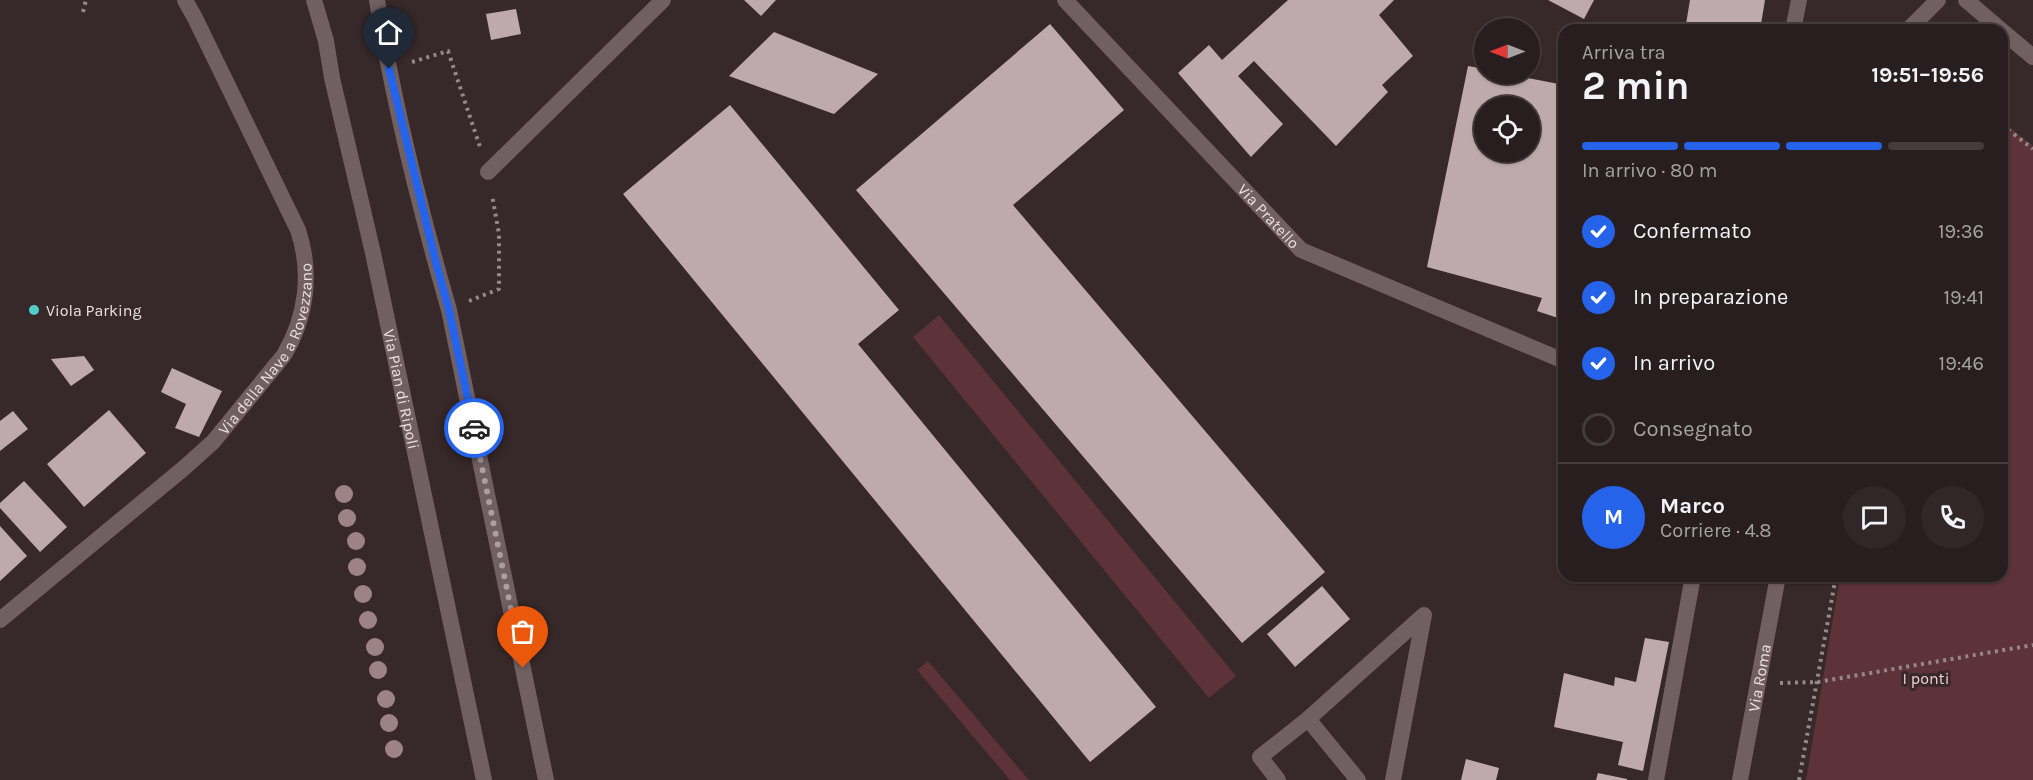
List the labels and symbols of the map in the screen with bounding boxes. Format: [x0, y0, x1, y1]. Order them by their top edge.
pin [363, 7, 414, 69]
north arrow [1474, 18, 1540, 84]
street label: Via Pratello [1234, 180, 1304, 252]
street label: Via della Nave a Rovezzano [214, 263, 315, 438]
place label: Viola Parking [46, 301, 142, 320]
marker: Viola Parking [27, 303, 41, 317]
street label: Via Pian di Ripoli [380, 327, 424, 451]
courier [444, 398, 504, 458]
pin [497, 606, 548, 668]
street label: Via Roma [1743, 642, 1775, 713]
park label: I ponti [1903, 669, 1949, 688]

